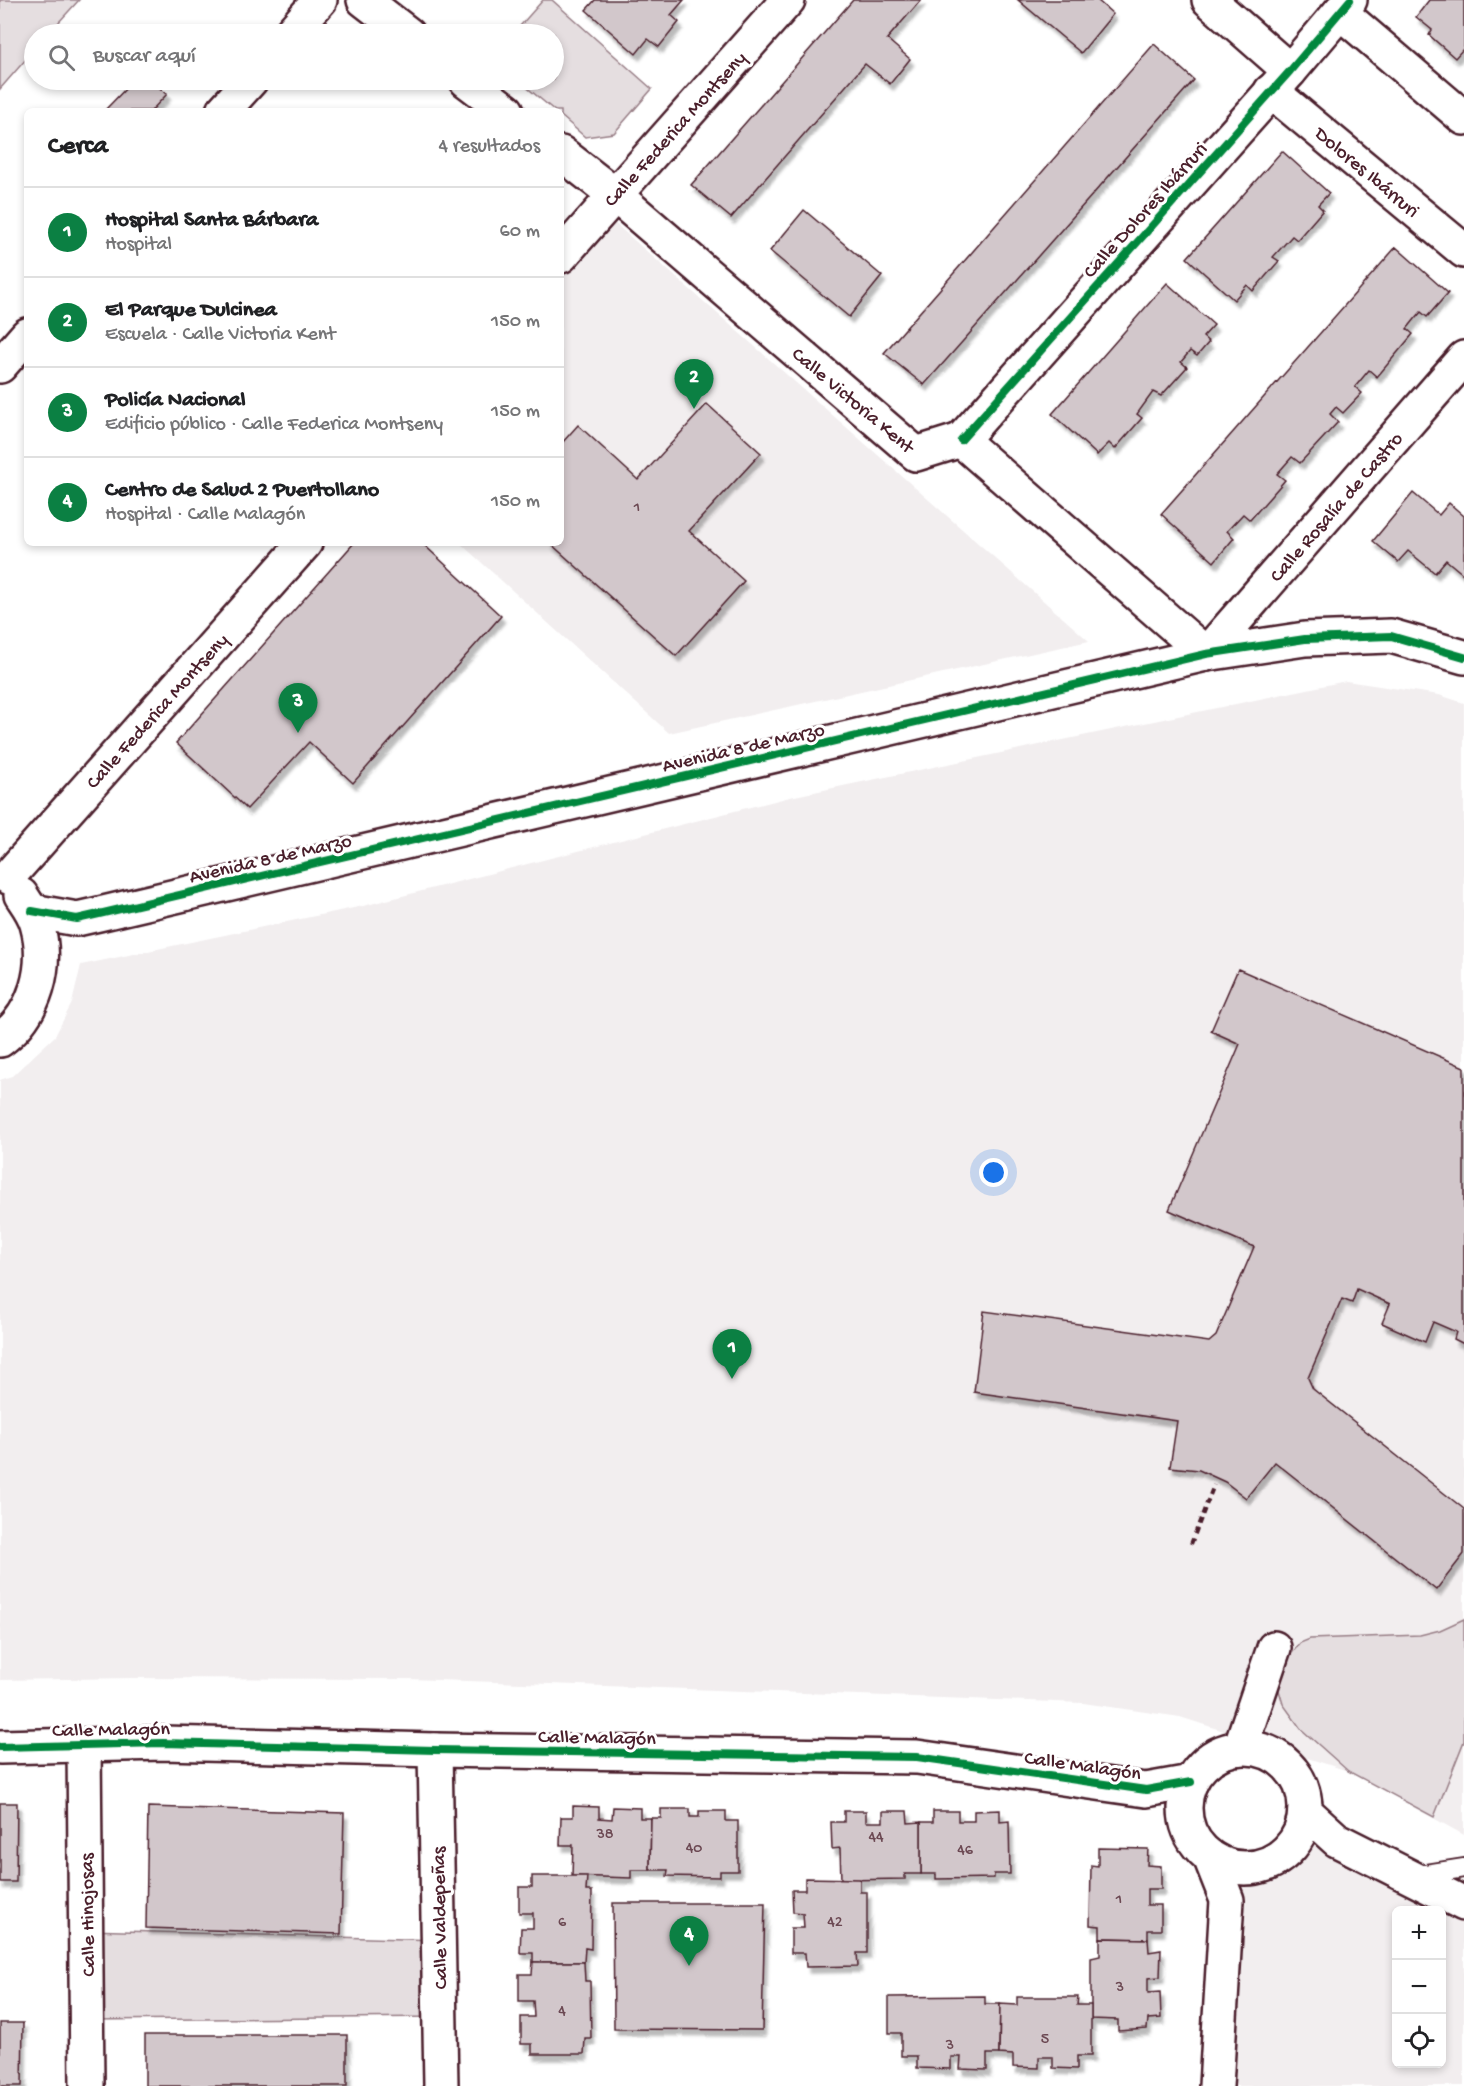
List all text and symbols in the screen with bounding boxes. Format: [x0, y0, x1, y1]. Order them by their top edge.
search box [24, 24, 564, 90]
icon: search [45, 41, 78, 74]
text: Buscar aquí [93, 44, 196, 70]
street label: Calle Federica Montseny [601, 48, 753, 213]
street label: Dolores Ibárruri [1307, 122, 1423, 224]
text: Cerca [48, 132, 108, 163]
text: 4 resultados [439, 136, 540, 159]
street label: Calle Dolores Ibárruri [1080, 139, 1214, 284]
text: Hospital Santa Bárbara [105, 208, 318, 234]
text: 1 [63, 221, 72, 244]
text: 60 m [500, 221, 540, 244]
text: Hospital [105, 234, 172, 257]
text: El Parque Dulcinea [105, 298, 277, 324]
text: 2 [63, 311, 72, 334]
text: 150 m [491, 311, 540, 334]
text: Escuela · Calle Victoria Kent [105, 324, 335, 347]
street label: Calle Victoria Kent [786, 344, 919, 461]
pin: 2 [674, 360, 714, 409]
text: Policía Nacional [105, 388, 246, 414]
text: 3 [62, 401, 73, 424]
text: 150 m [491, 401, 540, 424]
text: Edificio público · Calle Federica Montseny [105, 414, 443, 437]
street label: Calle Rosalía de Castro [1266, 429, 1409, 588]
text: Centro de Salud 2 Puertollano [105, 478, 379, 504]
text: 4 [63, 491, 72, 514]
text: 150 m [491, 491, 540, 514]
house number: 1 [633, 499, 640, 518]
text: Hospital · Calle Malagón [105, 504, 305, 527]
street label: Calle Federica Montseny [83, 630, 235, 795]
pin: 3 [278, 684, 318, 733]
street label: Avenida 8 de Marzo [660, 720, 827, 779]
street label: Avenida 8 de Marzo [187, 831, 354, 890]
your location [979, 1158, 1008, 1187]
pin: 1 [712, 1330, 752, 1379]
street label: Calle Malagón [52, 1719, 171, 1744]
street label: Calle Malagón [538, 1727, 656, 1752]
street label: Calle Malagón [1023, 1748, 1143, 1787]
house number: 38 [595, 1826, 614, 1845]
house number: 44 [868, 1829, 884, 1848]
house number: 40 [686, 1840, 702, 1859]
house number: 46 [957, 1842, 974, 1861]
street label: Calle Valdepeñas [429, 1846, 454, 1989]
street label: Calle Hinojosas [77, 1852, 102, 1977]
house number: 1 [1115, 1891, 1122, 1910]
map controls [1392, 1906, 1446, 2068]
button: + [1392, 1906, 1446, 1960]
house number: 6 [558, 1914, 567, 1933]
house number: 42 [827, 1914, 843, 1933]
pin: 4 [670, 1916, 708, 1966]
button: − [1392, 1960, 1446, 2014]
house number: 3 [1115, 1979, 1124, 1998]
house number: 4 [558, 2003, 566, 2022]
button: locate [1392, 2014, 1446, 2068]
house number: 5 [1041, 2031, 1049, 2050]
house number: 3 [945, 2037, 954, 2056]

